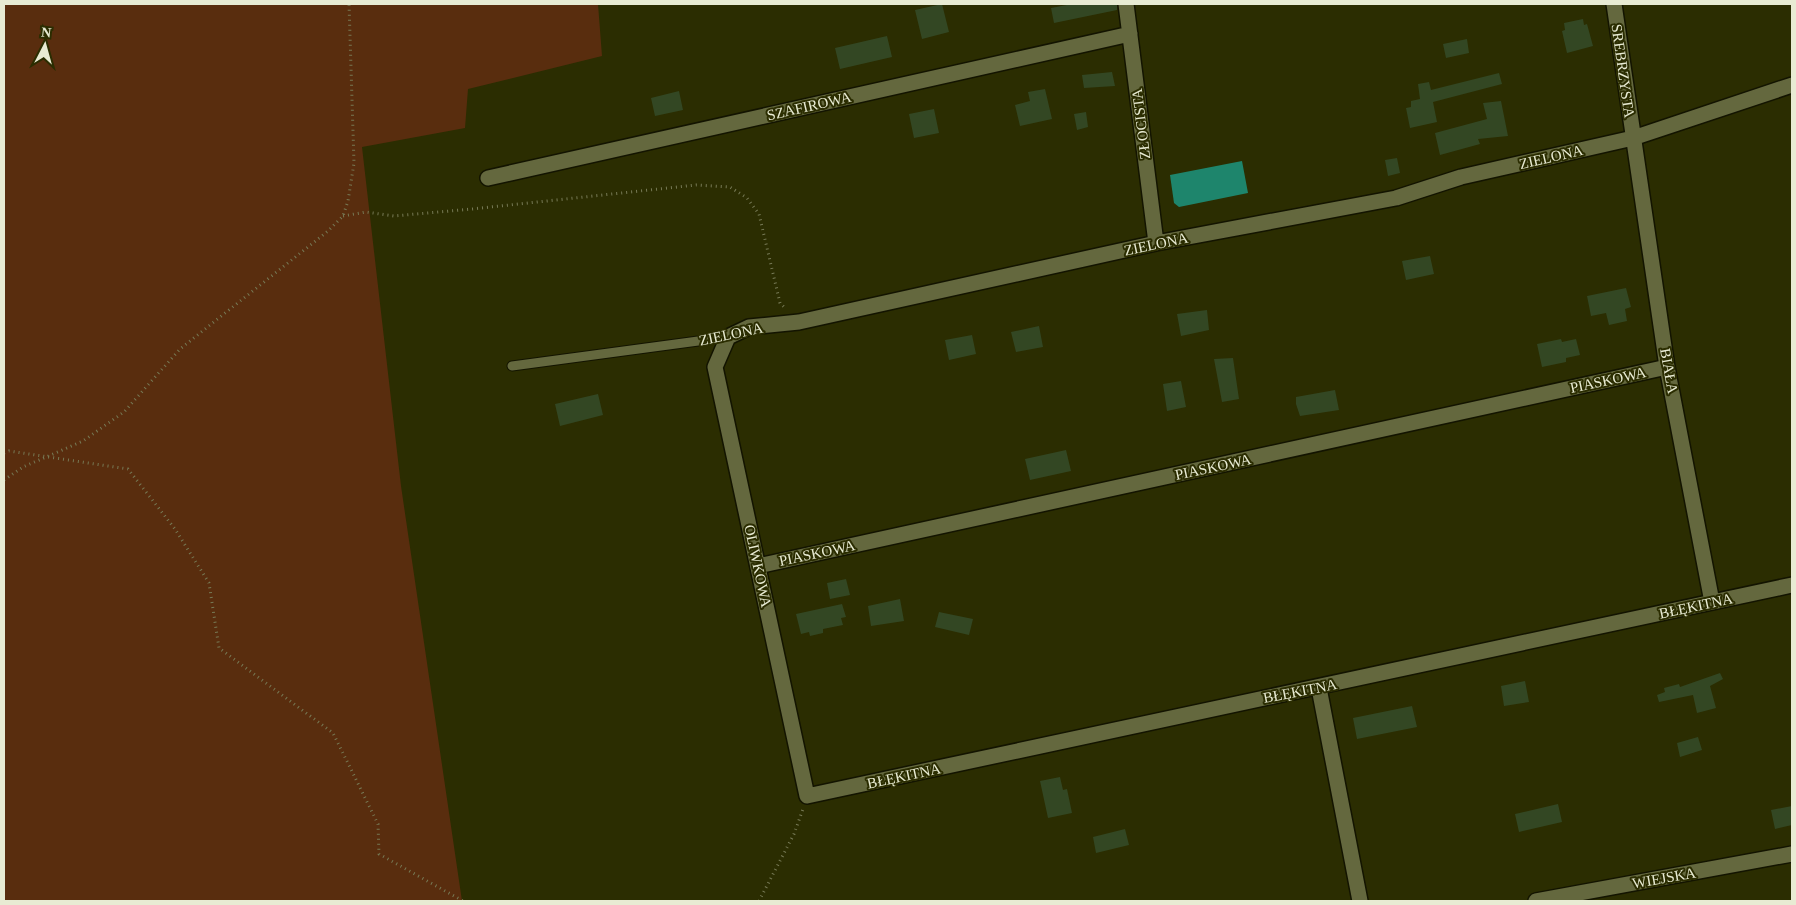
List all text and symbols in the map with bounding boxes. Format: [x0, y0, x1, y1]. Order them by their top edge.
north arrow [20, 20, 70, 70]
street label: SREBRZYSTA [1608, 23, 1638, 119]
text: N [40, 25, 52, 41]
street label: ZŁOCISTA [1129, 87, 1153, 160]
street label: SZAFIROWA [765, 89, 853, 123]
street label: ZIELONA [1518, 142, 1585, 172]
street label: ZIELONA [1123, 229, 1190, 259]
street label: ZIELONA [698, 319, 765, 349]
street label: BIAŁA [1657, 347, 1681, 395]
street label: PIASKOWA [1568, 364, 1648, 396]
street label: PIASKOWA [1173, 451, 1253, 483]
street label: OLIWKOWA [741, 523, 775, 609]
street label: PIASKOWA [777, 537, 857, 569]
street label: BŁĘKITNA [1658, 590, 1734, 622]
street label: BŁĘKITNA [1262, 676, 1338, 706]
street label: BŁĘKITNA [866, 760, 942, 792]
street label: WIEJSKA [1631, 865, 1697, 891]

